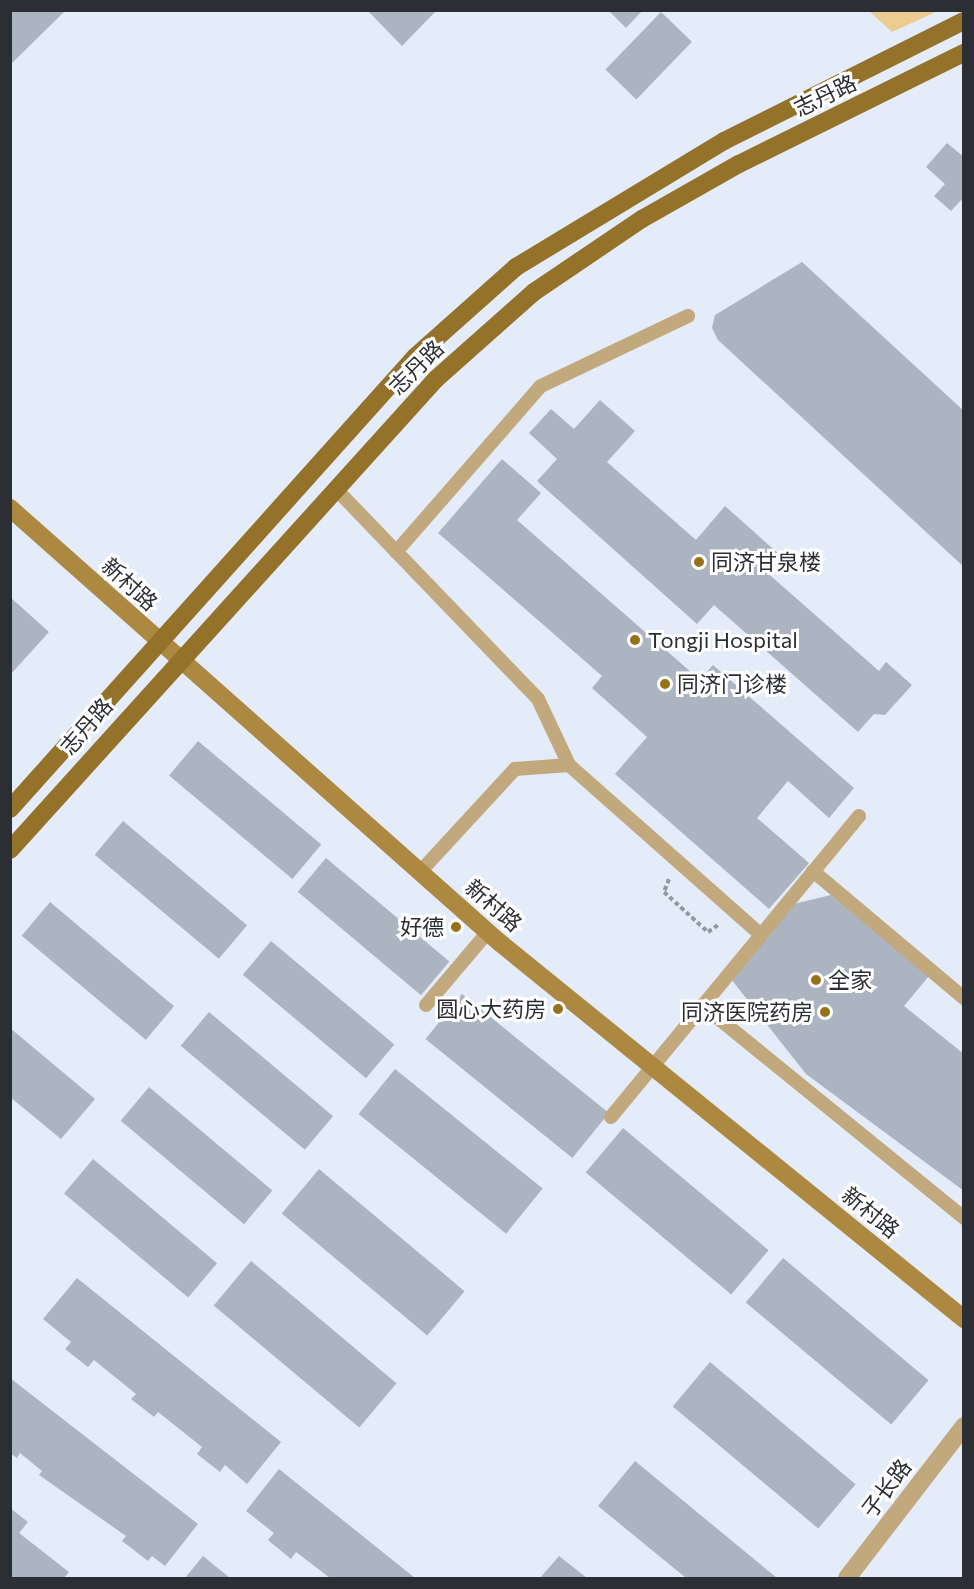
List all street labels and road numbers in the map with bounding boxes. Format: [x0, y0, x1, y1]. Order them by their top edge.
street label: 志丹路 [790, 69, 860, 121]
street label: 志丹路 [383, 334, 449, 400]
street label: 新村路 [97, 552, 163, 616]
street label: 志丹路 [54, 692, 118, 760]
street label: 新村路 [460, 873, 528, 937]
street label: 新村路 [837, 1181, 905, 1243]
street label: 子长路 [856, 1454, 916, 1522]

